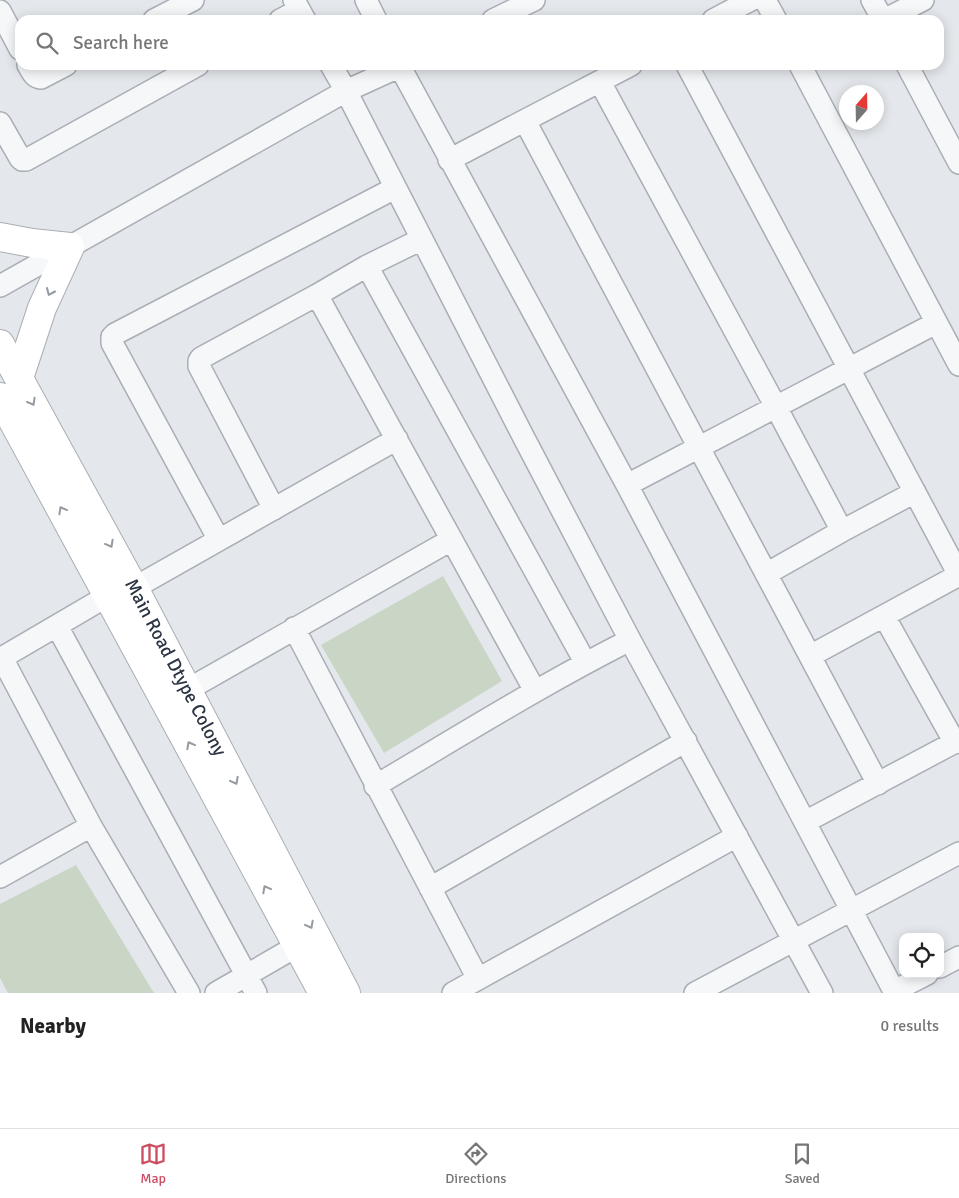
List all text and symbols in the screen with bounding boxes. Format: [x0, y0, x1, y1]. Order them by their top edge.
search box [15, 15, 944, 70]
icon: search [33, 29, 61, 57]
text: Search here [73, 31, 169, 55]
north arrow [839, 85, 884, 130]
one-way arrow [45, 287, 56, 296]
one-way arrow [26, 396, 36, 405]
one-way arrow [58, 507, 68, 516]
one-way arrow [104, 539, 114, 548]
street label: Main Road Dtype Colony [119, 575, 232, 760]
one-way arrow [186, 742, 196, 751]
one-way arrow [229, 776, 239, 785]
one-way arrow [263, 885, 273, 894]
one-way arrow [304, 920, 314, 929]
map controls [899, 933, 944, 978]
button: locate [899, 933, 944, 978]
text: Nearby [20, 1013, 86, 1039]
text: 0 results [880, 1016, 939, 1036]
tab: Map [139, 1140, 167, 1187]
tab: Directions [445, 1140, 506, 1187]
tab: Saved [785, 1140, 820, 1187]

